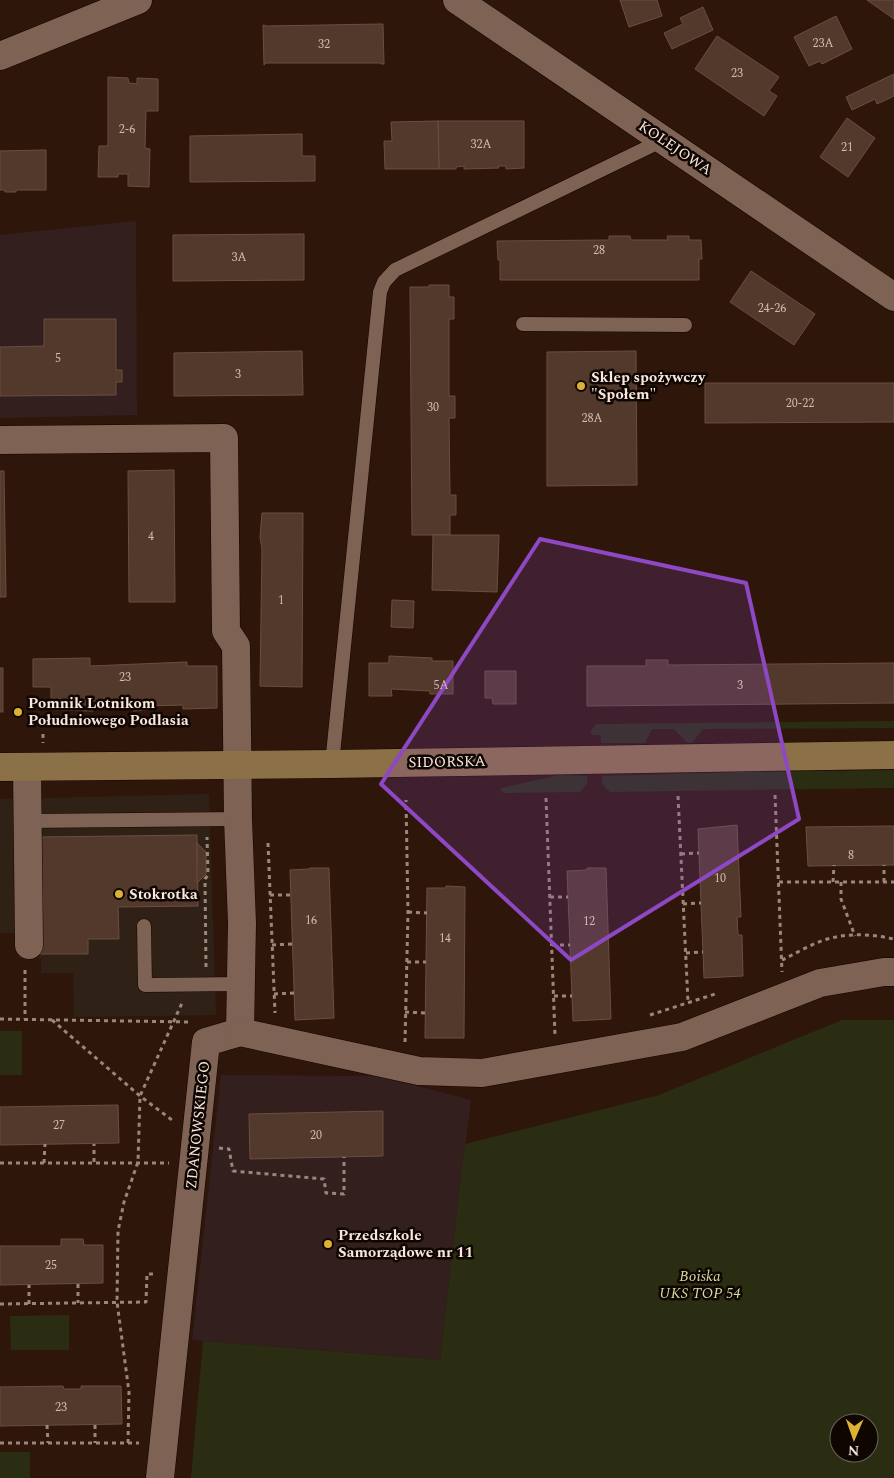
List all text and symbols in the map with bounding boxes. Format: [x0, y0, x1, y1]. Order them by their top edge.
house number: 23A [812, 34, 834, 53]
house number: 32 [318, 35, 330, 54]
house number: 23 [731, 64, 743, 83]
street label: KOLEJOWA [634, 115, 716, 181]
house number: 2-6 [119, 120, 135, 139]
house number: 32A [470, 135, 492, 154]
house number: 21 [841, 138, 853, 157]
house number: 28 [593, 241, 605, 260]
house number: 3A [231, 248, 247, 267]
house number: 24-26 [758, 299, 786, 318]
house number: 5 [55, 349, 61, 368]
house number: 3 [235, 365, 241, 384]
place label: Sklep spożywczy "Społem" [591, 366, 706, 406]
marker: Sklep spożywczy "Społem" [575, 380, 587, 392]
house number: 20-22 [786, 394, 814, 413]
house number: 30 [427, 398, 439, 417]
house number: 28A [581, 409, 603, 428]
house number: 4 [148, 527, 154, 546]
house number: 1 [278, 591, 284, 610]
house number: 23 [119, 668, 131, 687]
house number: 5A [433, 676, 449, 695]
house number: 3 [737, 676, 743, 695]
place label: Pomnik Lotnikom Południowego Podlasia [28, 692, 189, 732]
marker: Pomnik Lotnikom Południowego Podlasia [12, 706, 24, 718]
street label: SIDORSKA [408, 750, 486, 774]
house number: 8 [848, 846, 854, 865]
house number: 10 [714, 869, 726, 888]
place label: Stokrotka [129, 883, 198, 906]
marker: Stokrotka [113, 888, 125, 900]
house number: 16 [305, 911, 317, 930]
house number: 12 [583, 912, 595, 931]
house number: 14 [439, 929, 451, 948]
street label: ZDANOWSKIEGO [180, 1060, 216, 1190]
house number: 27 [53, 1116, 65, 1135]
house number: 20 [310, 1126, 322, 1145]
place label: Przedszkole Samorządowe nr 11 [338, 1224, 473, 1264]
marker: Przedszkole Samorządowe nr 11 [322, 1238, 334, 1250]
house number: 25 [45, 1256, 57, 1275]
park label: Boiska UKS TOP 54 [659, 1265, 741, 1305]
house number: 23 [55, 1398, 67, 1417]
north arrow [829, 1413, 879, 1463]
text: N [847, 1440, 860, 1461]

